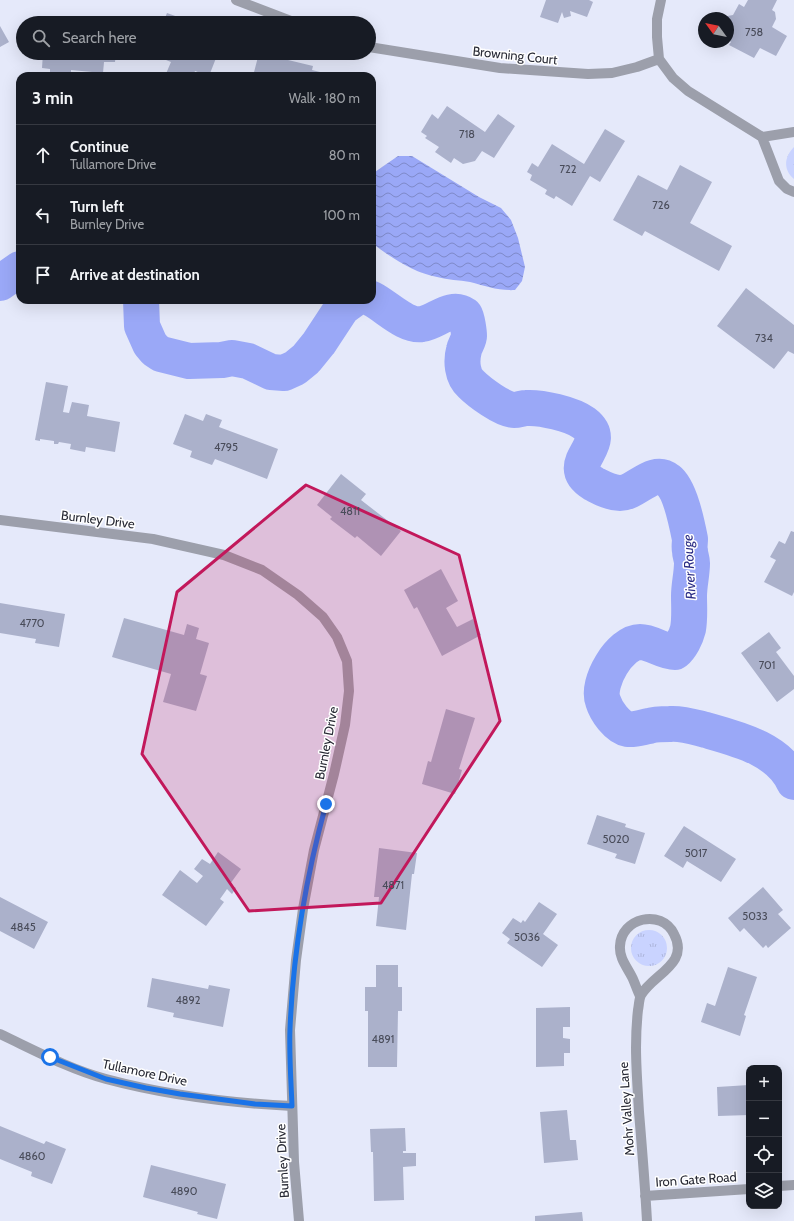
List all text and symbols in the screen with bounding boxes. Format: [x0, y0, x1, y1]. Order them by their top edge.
north arrow [698, 12, 734, 48]
search box [16, 16, 376, 60]
house number: 758 [745, 25, 763, 39]
icon: search [30, 27, 52, 49]
text: Search here [62, 29, 137, 47]
street label: Browning Court [472, 43, 559, 67]
text: 3 min [32, 88, 73, 108]
text: Walk · 180 m [289, 90, 360, 106]
house number: 718 [459, 127, 475, 141]
text: Continue [70, 138, 129, 156]
icon: ahead [32, 144, 54, 166]
text: 80 m [329, 147, 360, 163]
text: Tullamore Drive [70, 156, 156, 172]
house number: 722 [559, 162, 577, 176]
text: Turn left [70, 198, 124, 216]
house number: 726 [652, 198, 670, 212]
icon: left [32, 204, 54, 226]
text: 100 m [323, 207, 360, 223]
text: Burnley Drive [70, 216, 144, 232]
icon: arrive [32, 264, 54, 286]
text: Arrive at destination [70, 266, 200, 284]
house number: 734 [755, 331, 774, 345]
house number: 4795 [214, 440, 238, 454]
house number: 4811 [340, 504, 360, 518]
street label: Burnley Drive [60, 507, 136, 531]
water label: River Rouge [678, 533, 700, 600]
house number: 4770 [19, 616, 45, 630]
house number: 701 [759, 658, 775, 672]
street label: Burnley Drive [311, 705, 341, 781]
route end [317, 795, 335, 813]
house number: 5020 [602, 832, 630, 846]
house number: 5017 [685, 846, 708, 860]
house number: 4871 [382, 878, 404, 892]
house number: 5033 [742, 909, 768, 923]
house number: 4845 [10, 920, 36, 934]
house number: 5036 [514, 930, 540, 944]
house number: 4892 [175, 993, 201, 1007]
house number: 4891 [372, 1032, 394, 1046]
route start [41, 1048, 59, 1066]
street label: Tullamore Drive [101, 1055, 189, 1089]
street label: Mohr Valley Lane [615, 1061, 637, 1156]
map controls [746, 1065, 782, 1209]
button: + [746, 1065, 782, 1101]
button: − [746, 1101, 782, 1137]
street label: Burnley Drive [272, 1123, 292, 1198]
button: locate [746, 1137, 782, 1173]
house number: 4860 [19, 1149, 46, 1163]
street label: Iron Gate Road [655, 1168, 737, 1190]
button: layers [746, 1173, 782, 1209]
house number: 4890 [171, 1184, 198, 1198]

